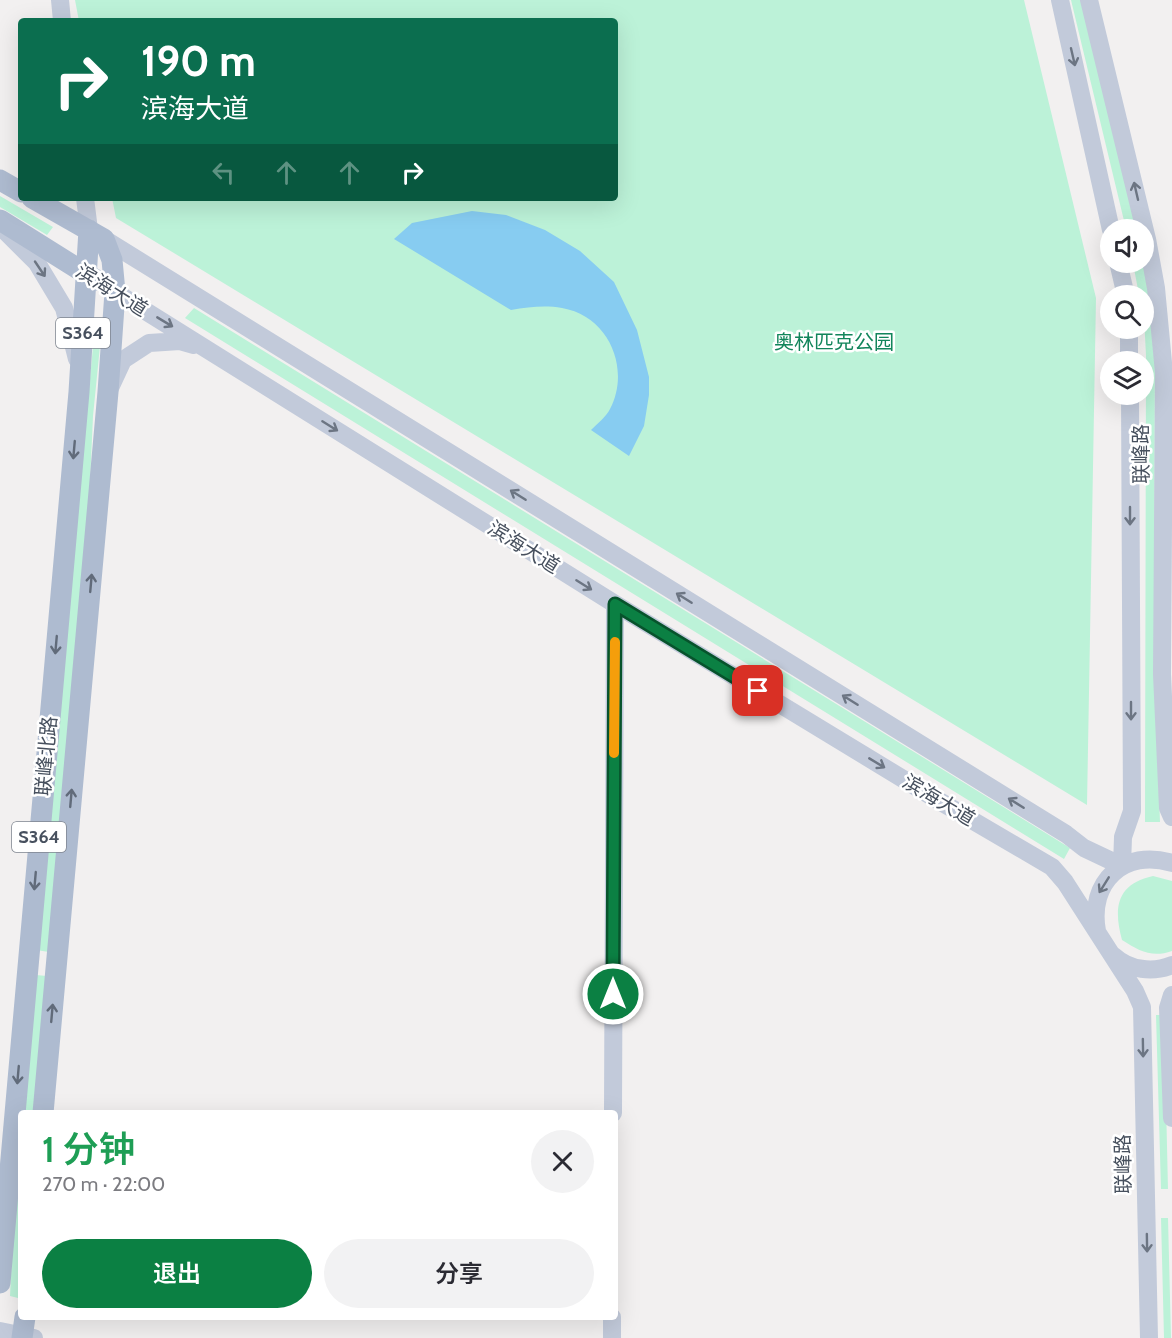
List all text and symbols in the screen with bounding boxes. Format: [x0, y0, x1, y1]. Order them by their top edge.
text: 190 m [141, 35, 256, 87]
icon: right [42, 42, 120, 120]
one-way arrow [1067, 47, 1079, 66]
text: 滨海大道 [141, 92, 249, 125]
icon: left [207, 156, 240, 189]
icon: ahead [270, 156, 303, 189]
icon: ahead [333, 156, 366, 189]
icon: right [396, 156, 429, 189]
one-way arrow [1129, 182, 1141, 201]
map controls [1100, 219, 1154, 405]
button: sound [1100, 219, 1154, 273]
street label: 滨海大道 [72, 259, 152, 321]
one-way arrow [34, 260, 46, 276]
button: search [1100, 285, 1154, 339]
one-way arrow [156, 317, 173, 329]
road number: S364 [56, 318, 110, 348]
park label: 奥林匹克公园 [774, 330, 894, 354]
button: layers [1100, 351, 1154, 405]
one-way arrow [321, 420, 338, 432]
street label: 联峰路 [1129, 424, 1153, 484]
one-way arrow [68, 440, 79, 460]
one-way arrow [510, 489, 527, 502]
one-way arrow [1124, 505, 1136, 525]
street label: 滨海大道 [484, 516, 564, 578]
one-way arrow [86, 573, 97, 593]
one-way arrow [575, 580, 592, 592]
one-way arrow [676, 591, 693, 603]
one-way arrow [50, 634, 61, 654]
pin [732, 665, 783, 716]
icon: arrive [741, 674, 774, 707]
one-way arrow [842, 694, 859, 706]
one-way arrow [1125, 700, 1137, 720]
street label: 联峰北路 [31, 715, 61, 797]
one-way arrow [868, 756, 885, 769]
street label: 滨海大道 [899, 769, 979, 831]
one-way arrow [66, 788, 77, 808]
one-way arrow [1008, 796, 1025, 808]
road number: S364 [12, 822, 66, 852]
one-way arrow [29, 870, 40, 890]
one-way arrow [1097, 876, 1109, 893]
position arrow [581, 962, 645, 1026]
one-way arrow [47, 1003, 58, 1023]
one-way arrow [1137, 1038, 1149, 1058]
one-way arrow [12, 1064, 23, 1084]
text: 1 分钟 [42, 1127, 135, 1171]
button: close [531, 1130, 594, 1193]
street label: 联峰路 [1110, 1134, 1136, 1194]
text: 270 m · 22:00 [42, 1172, 165, 1196]
one-way arrow [1142, 1233, 1153, 1253]
button: 退出 [42, 1239, 312, 1308]
button: 分享 [324, 1239, 594, 1308]

